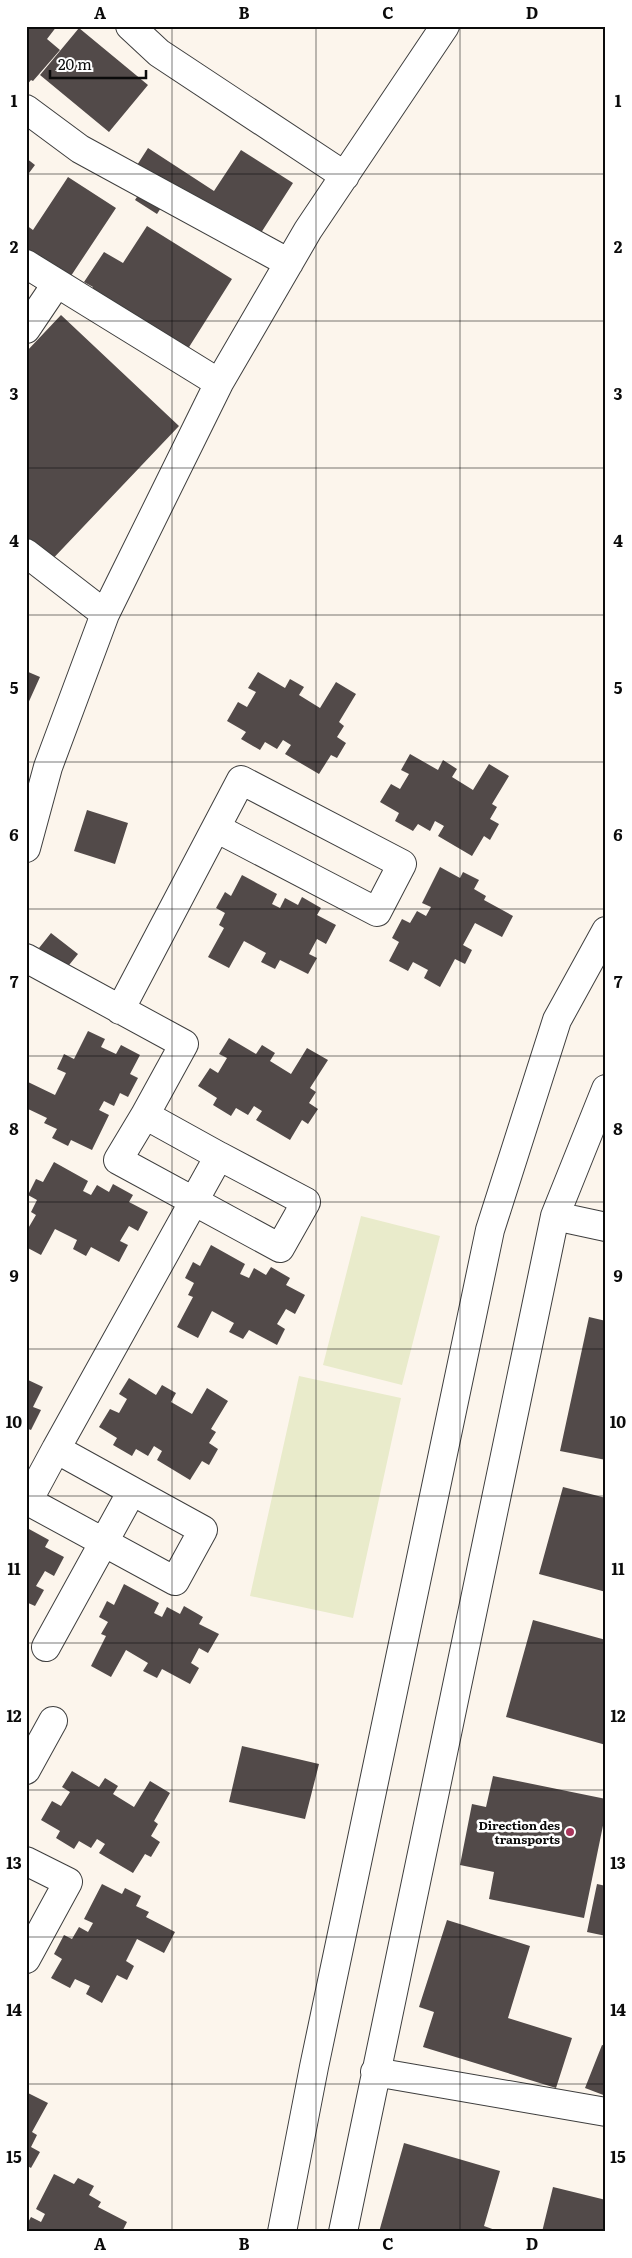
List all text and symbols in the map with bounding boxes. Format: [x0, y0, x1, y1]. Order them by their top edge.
text: A [94, 0, 106, 24]
text: B [238, 0, 250, 24]
text: C [382, 0, 394, 24]
text: D [526, 0, 538, 24]
scale bar [50, 48, 146, 80]
text: 20 m [58, 52, 92, 75]
text: 1 [11, 88, 18, 112]
text: 1 [615, 88, 622, 112]
text: 2 [10, 234, 19, 258]
text: 2 [614, 234, 623, 258]
text: 3 [10, 381, 19, 405]
text: 3 [614, 381, 623, 405]
text: 4 [9, 528, 19, 552]
text: 4 [613, 528, 623, 552]
text: 5 [10, 675, 19, 699]
text: 5 [614, 675, 623, 699]
text: 6 [9, 822, 19, 846]
text: 6 [613, 822, 623, 846]
text: 7 [10, 969, 19, 993]
text: 7 [614, 969, 623, 993]
text: 8 [9, 1116, 19, 1140]
text: 8 [613, 1116, 623, 1140]
text: 9 [9, 1263, 19, 1287]
text: 9 [613, 1263, 623, 1287]
text: 10 [6, 1409, 22, 1433]
text: 10 [610, 1409, 626, 1433]
text: 11 [7, 1556, 21, 1580]
text: 11 [611, 1556, 625, 1580]
text: 12 [6, 1703, 22, 1727]
text: 12 [610, 1703, 626, 1727]
place label: Direction des transports [478, 1816, 560, 1848]
marker: Direction des transports [564, 1826, 576, 1838]
text: 13 [6, 1850, 22, 1874]
text: 13 [610, 1850, 626, 1874]
text: 14 [6, 1997, 22, 2021]
text: 14 [610, 1997, 626, 2021]
text: 15 [6, 2144, 22, 2168]
text: 15 [610, 2144, 626, 2168]
text: A [94, 2231, 106, 2255]
text: B [238, 2231, 250, 2255]
text: C [382, 2231, 394, 2255]
text: D [526, 2231, 538, 2255]

